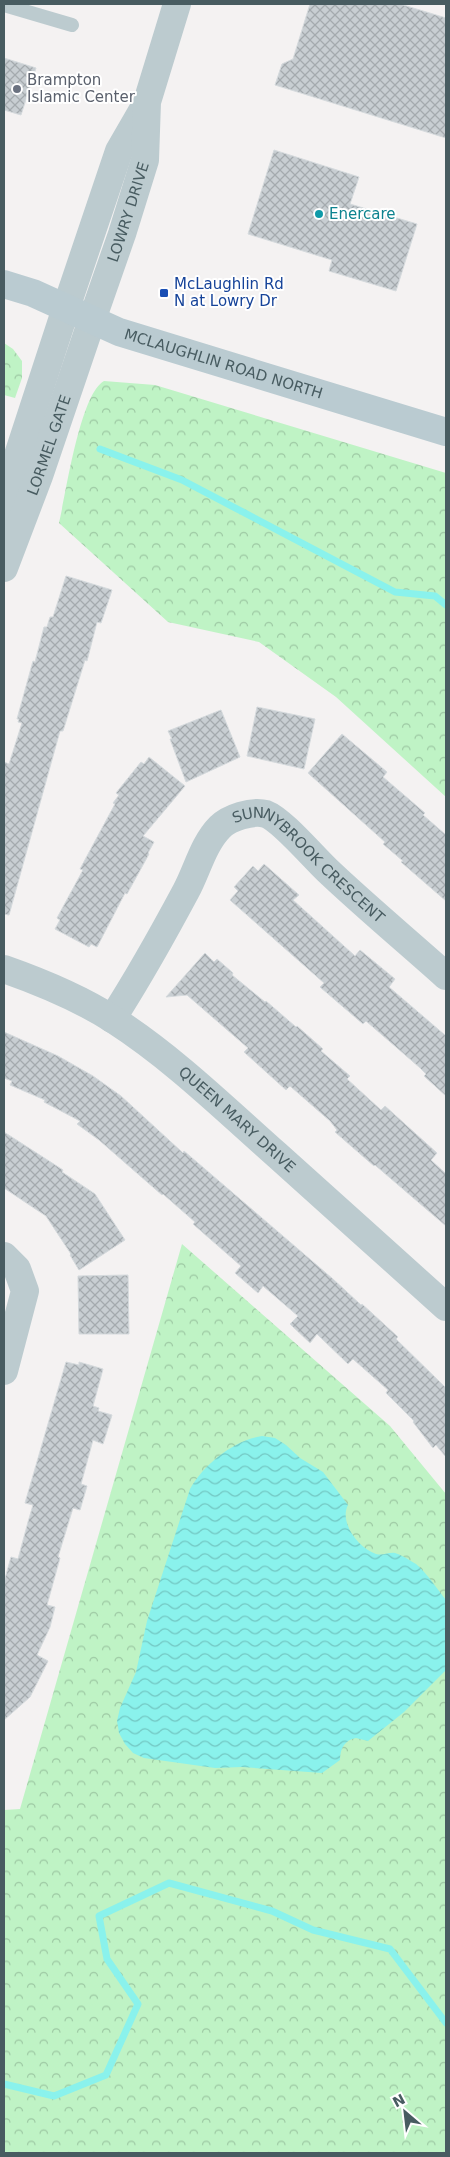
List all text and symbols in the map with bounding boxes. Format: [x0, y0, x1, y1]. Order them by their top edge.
place label: Brampton Islamic Center [27, 71, 136, 106]
marker: Brampton Islamic Center [11, 83, 23, 95]
street label: LOWRY DRIVE [104, 160, 153, 264]
place label: Enercare [329, 205, 396, 223]
marker: Enercare [313, 208, 325, 220]
place label: McLaughlin Rd N at Lowry Dr [174, 275, 284, 310]
marker: McLaughlin Rd N at Lowry Dr [158, 287, 170, 299]
street label: MCLAUGHLIN ROAD NORTH [122, 325, 325, 403]
street label: LORMEL GATE [23, 393, 75, 498]
street label: SUNNYBROOK CRESCENT [230, 804, 389, 927]
street label: QUEEN MARY DRIVE [175, 1063, 299, 1176]
north arrow [380, 2087, 430, 2137]
text: N [390, 2091, 408, 2110]

